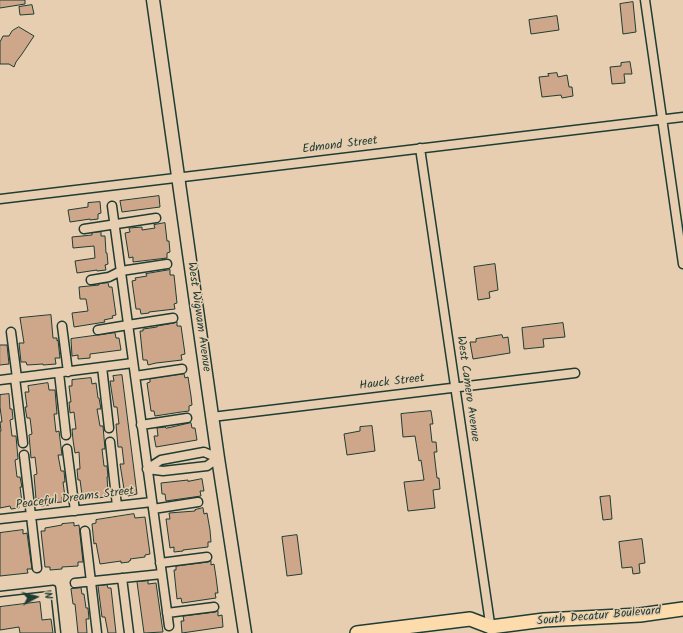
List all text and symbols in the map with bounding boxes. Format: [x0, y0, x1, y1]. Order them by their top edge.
street label: Edmond Street [302, 134, 378, 158]
street label: West Wigwam Avenue [183, 261, 213, 373]
street label: West Camero Avenue [452, 335, 482, 443]
street label: Hauck Street [359, 372, 425, 394]
street label: Peaceful Dreams Street [15, 485, 135, 513]
north arrow [16, 577, 56, 617]
text: N [39, 591, 57, 600]
street label: South Decatur Boulevard [536, 604, 662, 630]

